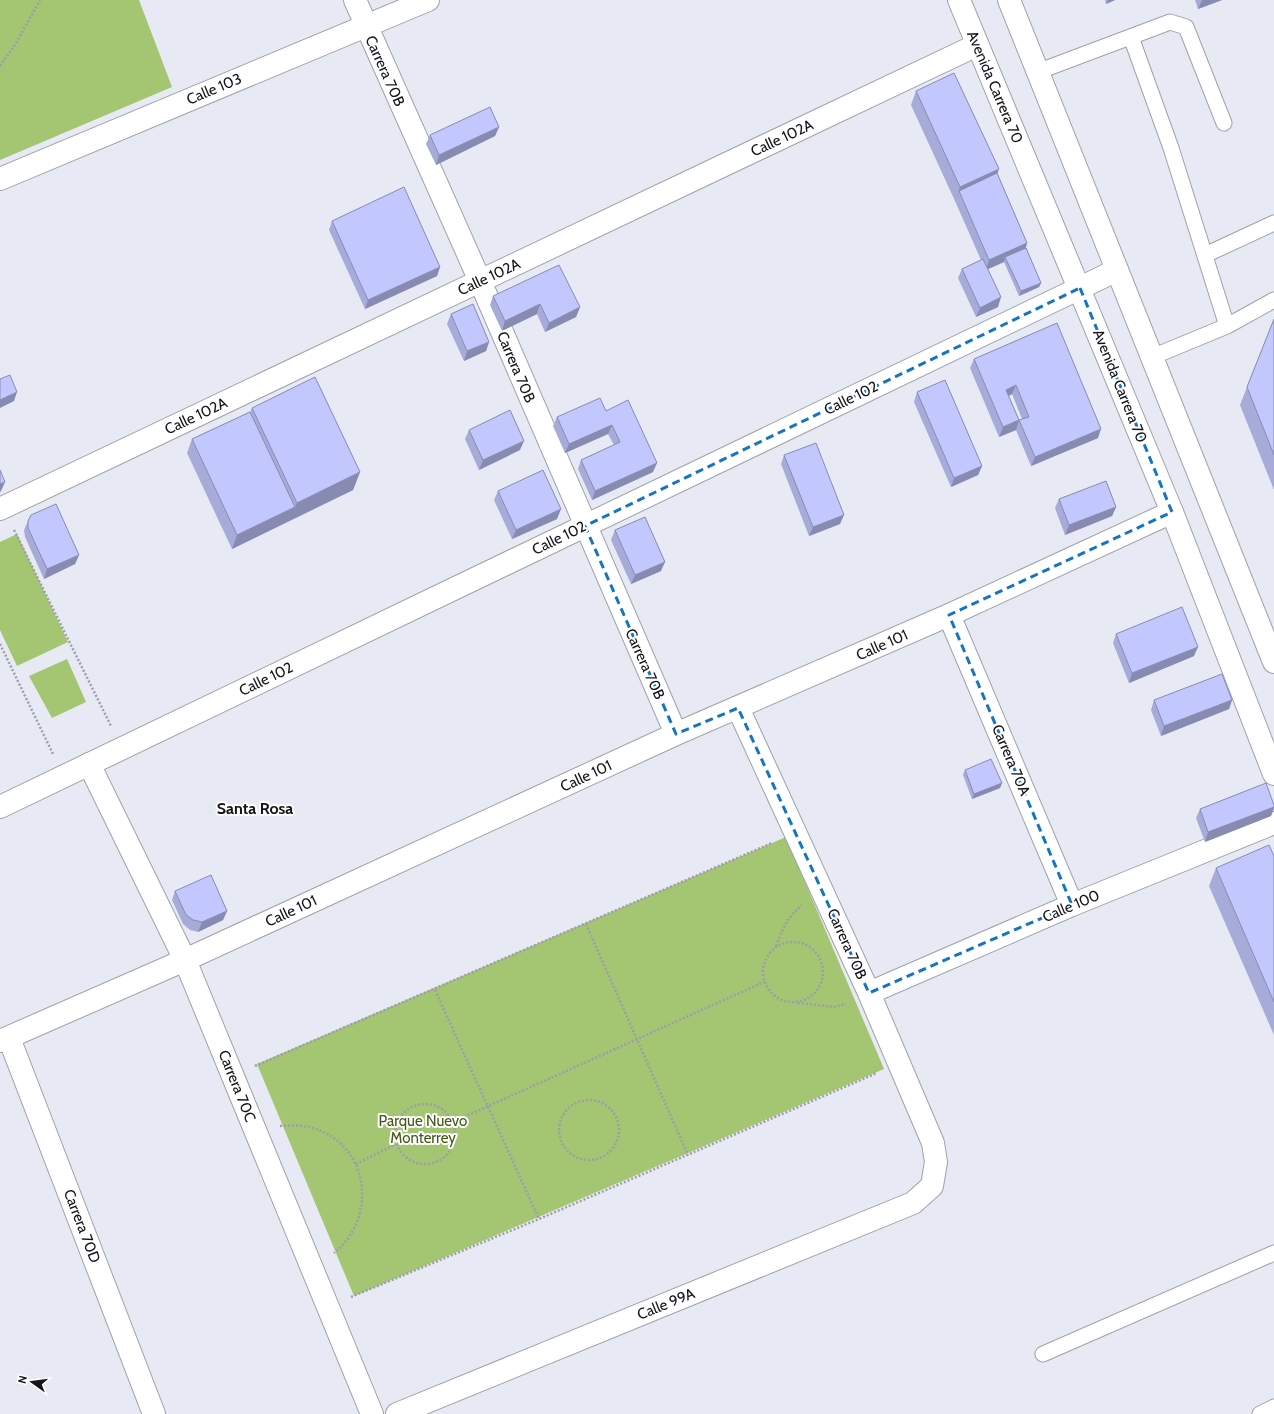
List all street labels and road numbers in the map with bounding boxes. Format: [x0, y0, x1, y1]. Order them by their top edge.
street label: Avenida Carrera 70 [963, 28, 1027, 146]
street label: Carrera 70B [361, 33, 409, 109]
street label: Calle 103 [184, 69, 244, 109]
street label: Calle 102A [748, 115, 817, 160]
street label: Calle 102A [455, 254, 524, 299]
street label: Avenida Carrera 70 [1089, 327, 1151, 445]
street label: Carrera 70B [493, 329, 539, 405]
street label: Calle 102 [821, 377, 881, 419]
street label: Calle 102A [162, 393, 231, 438]
street label: Calle 102 [529, 517, 589, 559]
street label: Carrera 70B [621, 626, 669, 702]
street label: Calle 101 [853, 626, 911, 664]
street label: Calle 102 [236, 658, 296, 700]
street label: Carrera 70A [988, 722, 1034, 799]
street label: Calle 101 [557, 756, 615, 796]
street label: Calle 100 [1040, 886, 1102, 926]
street label: Calle 101 [262, 891, 320, 931]
street label: Carrera 70B [823, 906, 871, 982]
street label: Carrera 70C [214, 1048, 260, 1124]
street label: Carrera 70D [60, 1187, 104, 1265]
street label: Calle 99A [635, 1284, 698, 1324]

